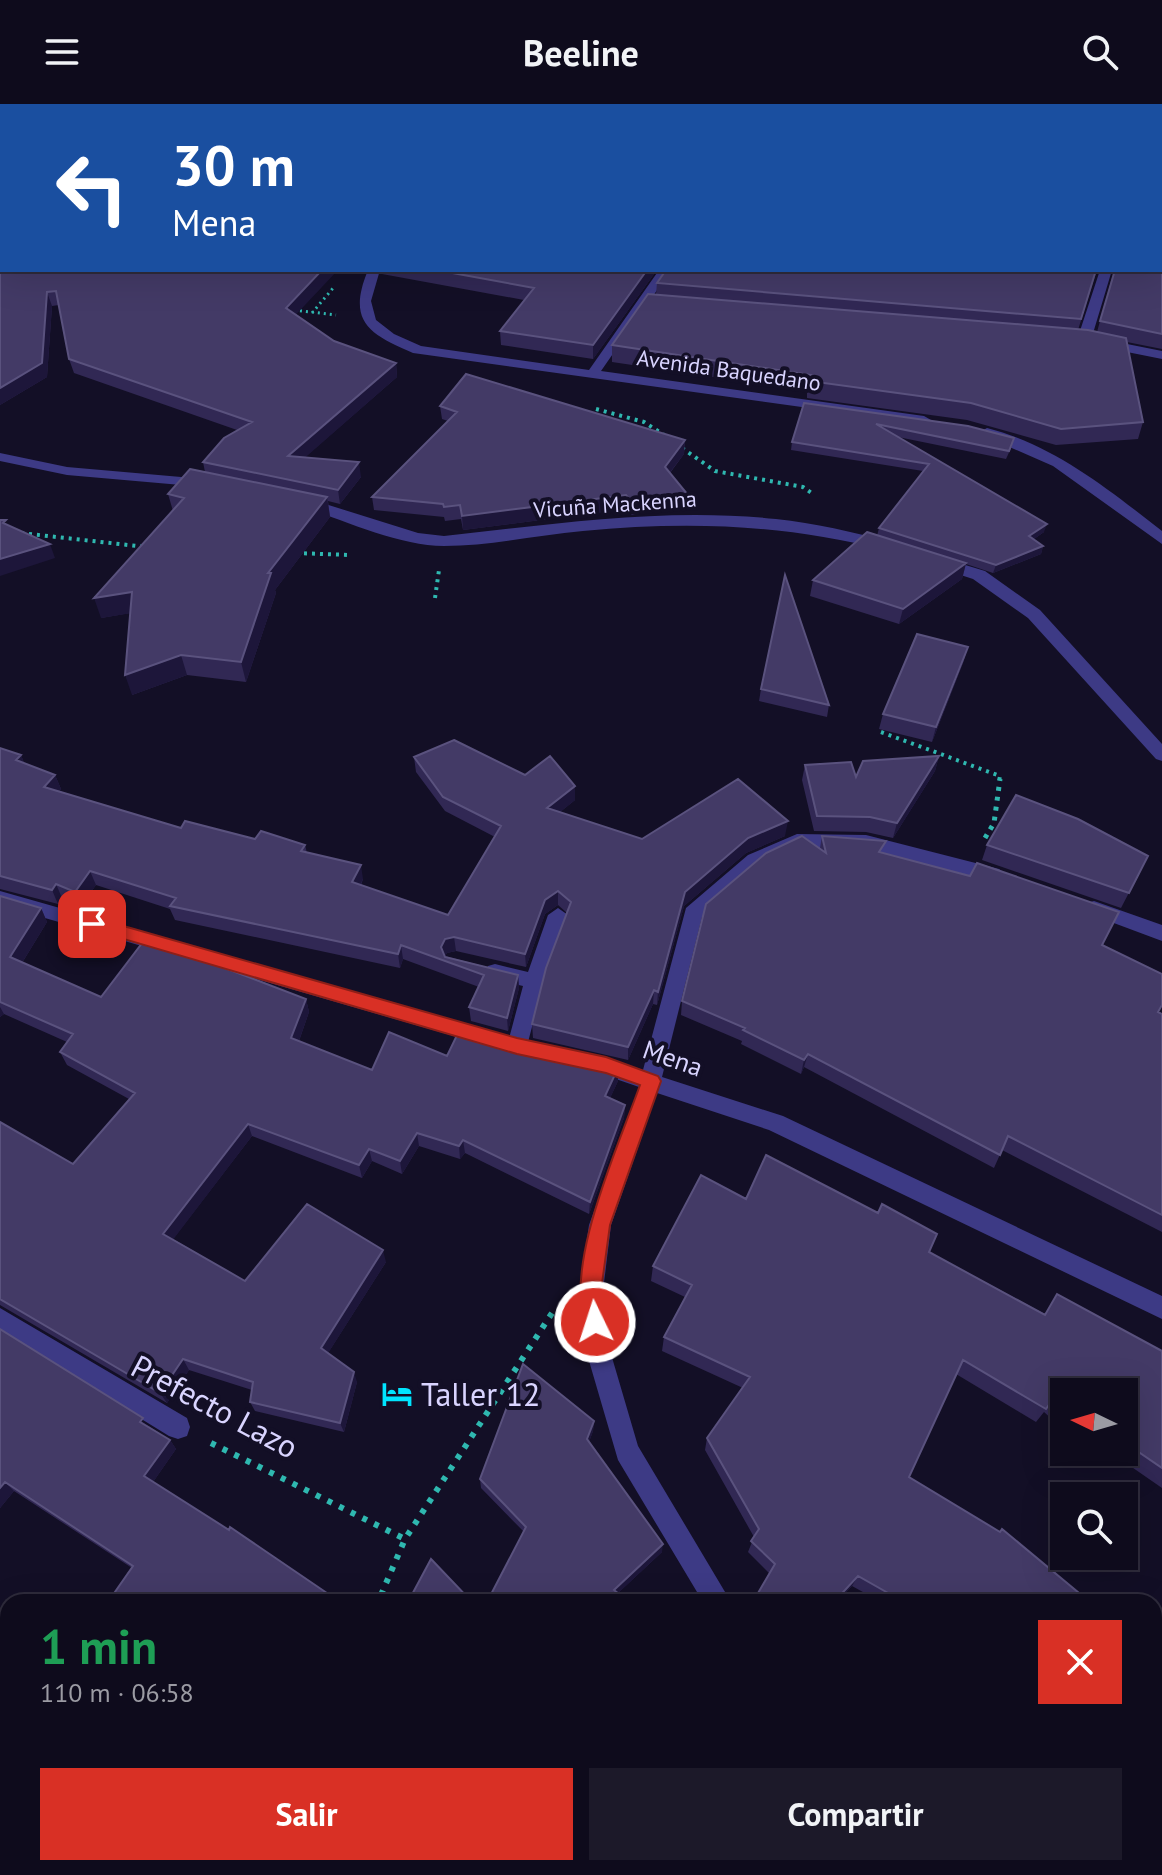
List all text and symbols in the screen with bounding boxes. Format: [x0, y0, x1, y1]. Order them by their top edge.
text: Beeline [523, 29, 639, 76]
icon: menu [40, 30, 84, 74]
icon: search [1078, 30, 1122, 74]
text: 30 m [172, 129, 295, 201]
icon: left [40, 136, 144, 240]
text: Mena [172, 199, 256, 246]
street label: Avenida Baquedano [635, 343, 823, 397]
street label: Vicuña Mackenna [531, 484, 698, 524]
pin [58, 890, 126, 958]
icon: arrive [70, 902, 114, 946]
street label: Mena [639, 1032, 707, 1084]
position arrow [553, 1280, 637, 1364]
street label: Prefecto Lazo [124, 1344, 306, 1468]
place label: Taller 12 [421, 1373, 541, 1415]
hotel icon: Taller 12 [380, 1377, 414, 1411]
north arrow [1050, 1378, 1138, 1466]
map controls [1050, 1378, 1138, 1570]
button: search [1050, 1482, 1138, 1570]
text: 1 min [40, 1615, 157, 1677]
button: close [1038, 1620, 1122, 1704]
text: 110 m · 06:58 [40, 1676, 194, 1709]
button: Salir [40, 1768, 573, 1860]
button: Compartir [589, 1768, 1122, 1860]

